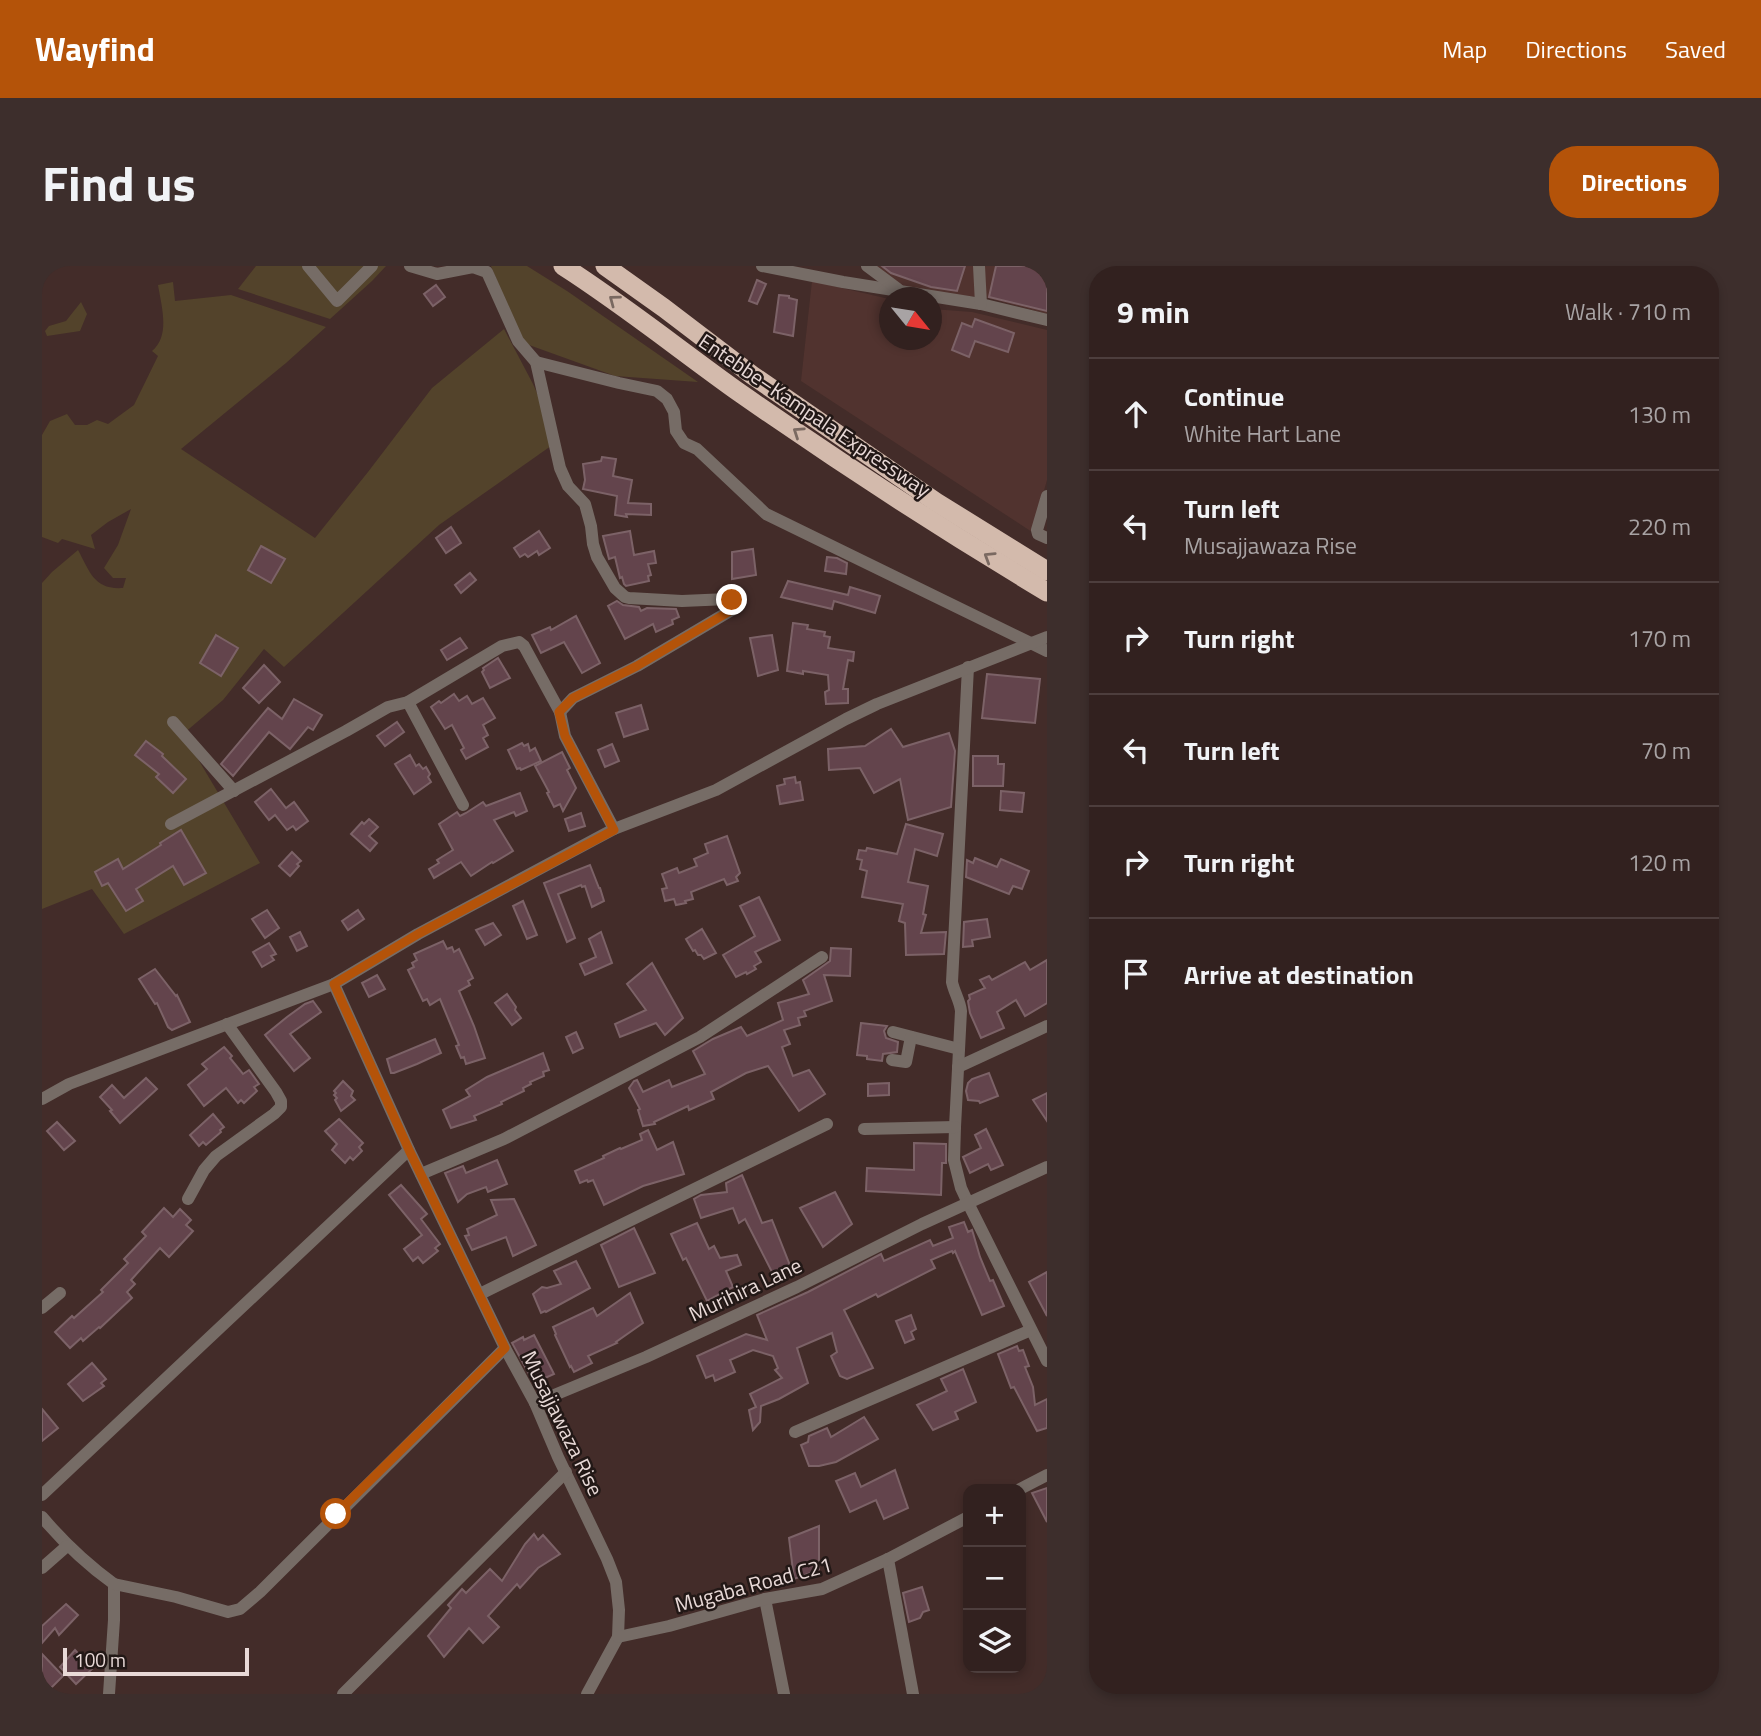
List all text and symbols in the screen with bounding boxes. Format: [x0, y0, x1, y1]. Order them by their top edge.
text: Wayfind [35, 24, 155, 74]
text: Map [1442, 31, 1487, 67]
text: Directions [1525, 31, 1627, 67]
text: Saved [1665, 31, 1726, 67]
text: Find us [42, 145, 196, 220]
button: Directions [1549, 146, 1719, 218]
north arrow [879, 287, 942, 350]
text: 9 min [1117, 289, 1190, 335]
text: Walk · 710 m [1565, 294, 1691, 329]
one-way arrow [609, 295, 621, 308]
street label: Entebbe–Kampala Expressway [692, 325, 938, 505]
text: Continue [1184, 377, 1284, 416]
icon: ahead [1117, 395, 1155, 433]
text: 130 m [1628, 397, 1691, 432]
text: White Hart Lane [1184, 416, 1341, 451]
one-way arrow [793, 428, 806, 441]
text: Turn left [1184, 489, 1279, 528]
icon: left [1117, 507, 1155, 545]
text: 220 m [1628, 509, 1691, 544]
text: Musajjawaza Rise [1184, 528, 1357, 563]
one-way arrow [983, 552, 996, 565]
route end [716, 584, 747, 615]
icon: right [1117, 619, 1155, 657]
text: Turn right [1184, 619, 1295, 658]
text: 170 m [1628, 621, 1691, 656]
icon: left [1117, 731, 1155, 769]
text: Turn left [1184, 731, 1279, 770]
text: 70 m [1641, 733, 1691, 768]
icon: right [1117, 843, 1155, 881]
text: Turn right [1184, 843, 1295, 882]
text: 120 m [1628, 845, 1691, 880]
icon: arrive [1117, 955, 1155, 993]
text: Arrive at destination [1184, 955, 1414, 994]
street label: Murihira Lane [683, 1249, 807, 1329]
street label: Musajjawaza Rise [514, 1345, 612, 1501]
map controls [963, 1484, 1026, 1673]
button: + [963, 1484, 1026, 1547]
route start [320, 1498, 351, 1529]
button: − [963, 1547, 1026, 1610]
street label: Mugaba Road C21 [671, 1548, 835, 1620]
button: layers [963, 1610, 1026, 1673]
scale bar [63, 1645, 248, 1677]
text: 100 m [74, 1645, 126, 1674]

